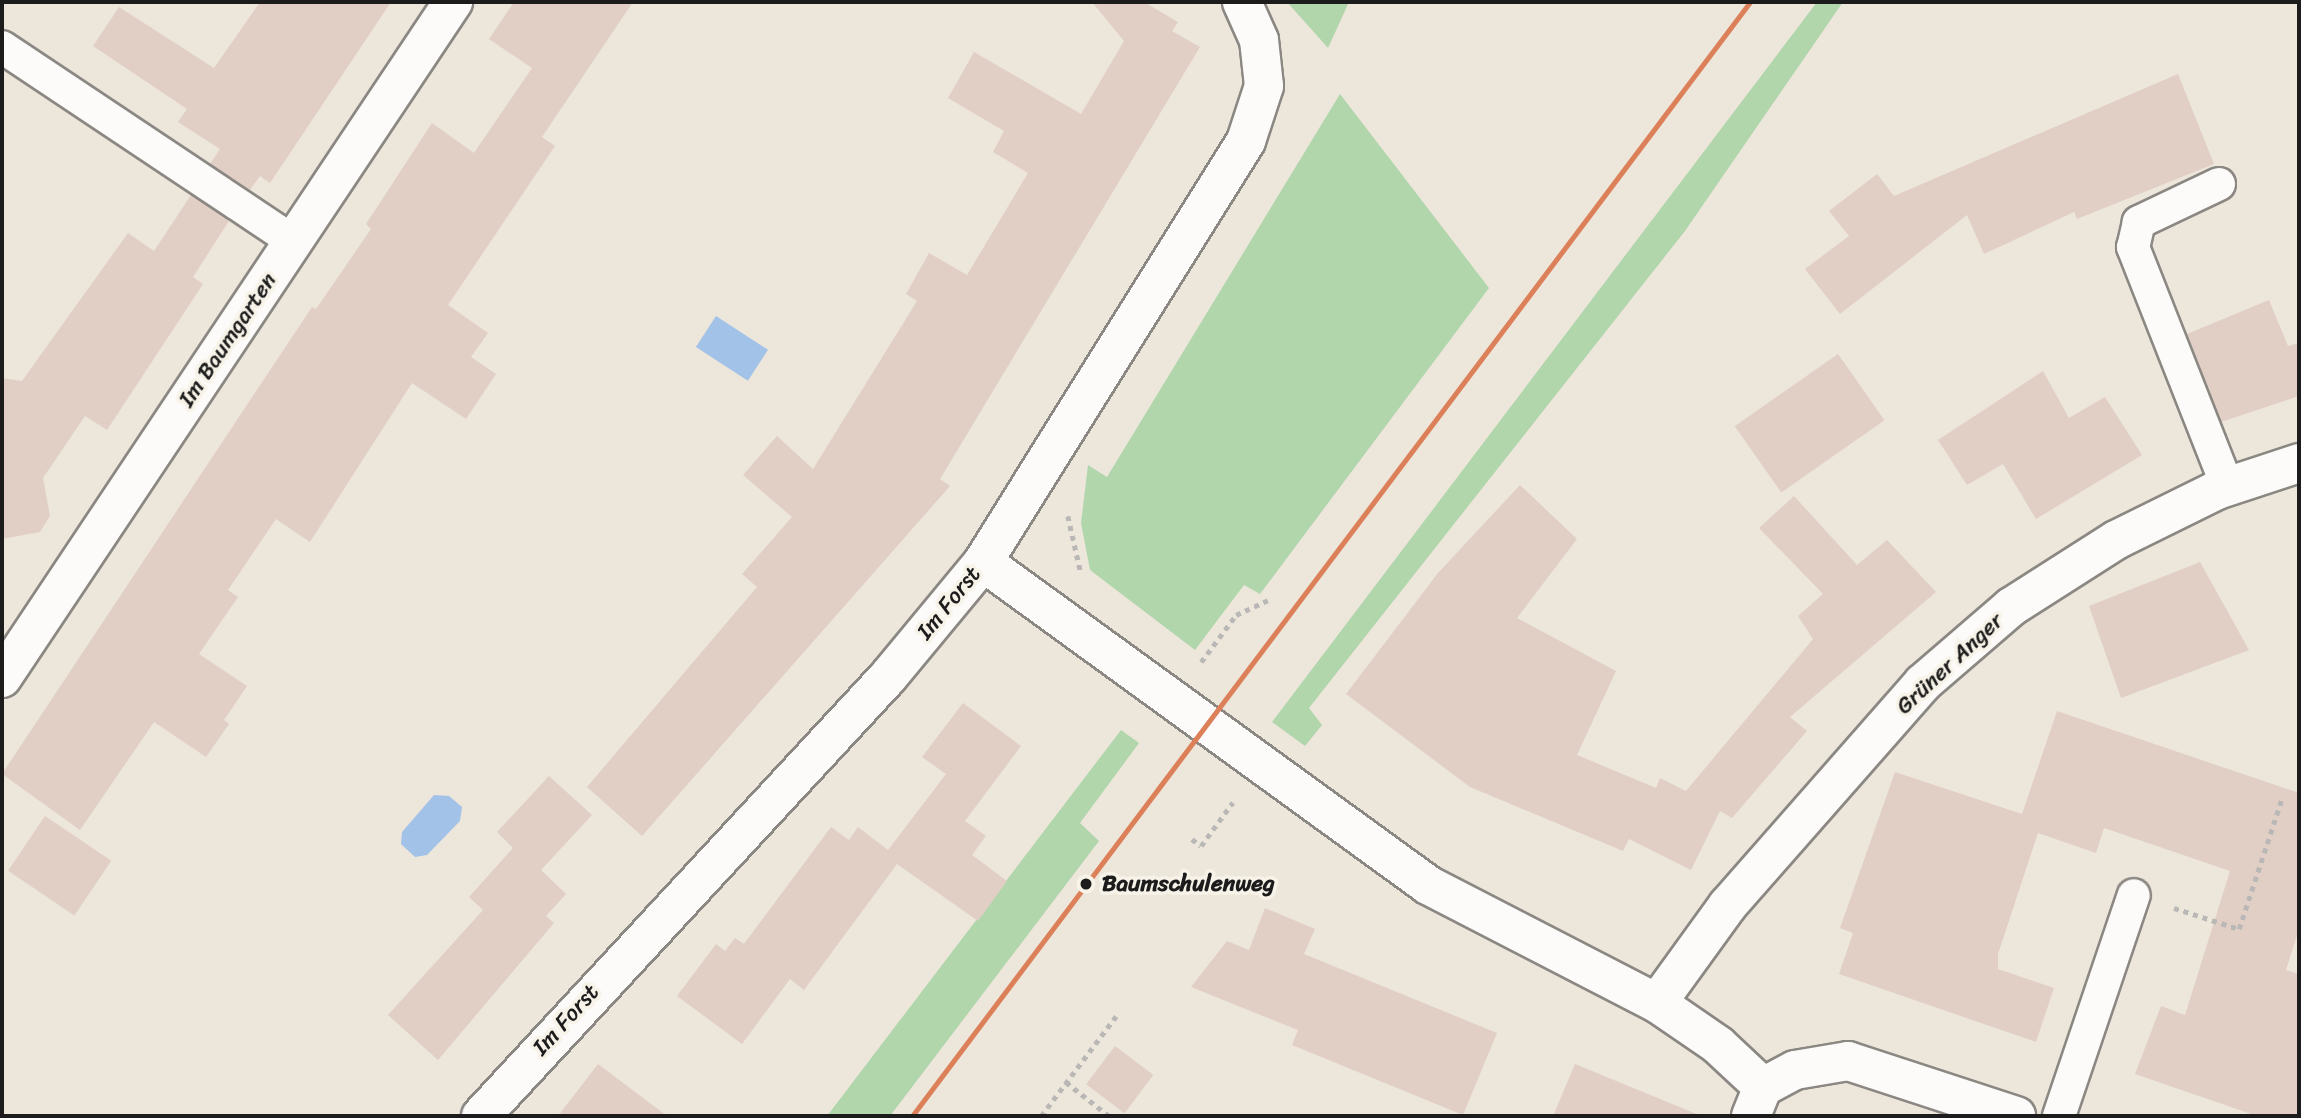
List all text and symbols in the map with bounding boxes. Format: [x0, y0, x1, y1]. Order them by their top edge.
street label: Im Baumgarten [173, 268, 283, 412]
street label: Im Forst [911, 561, 987, 645]
street label: Grüner Anger [1891, 608, 2009, 720]
place label: Baumschulenweg [1102, 870, 1275, 898]
marker: Baumschulenweg [1076, 874, 1096, 894]
street label: Im Forst [527, 979, 605, 1061]

